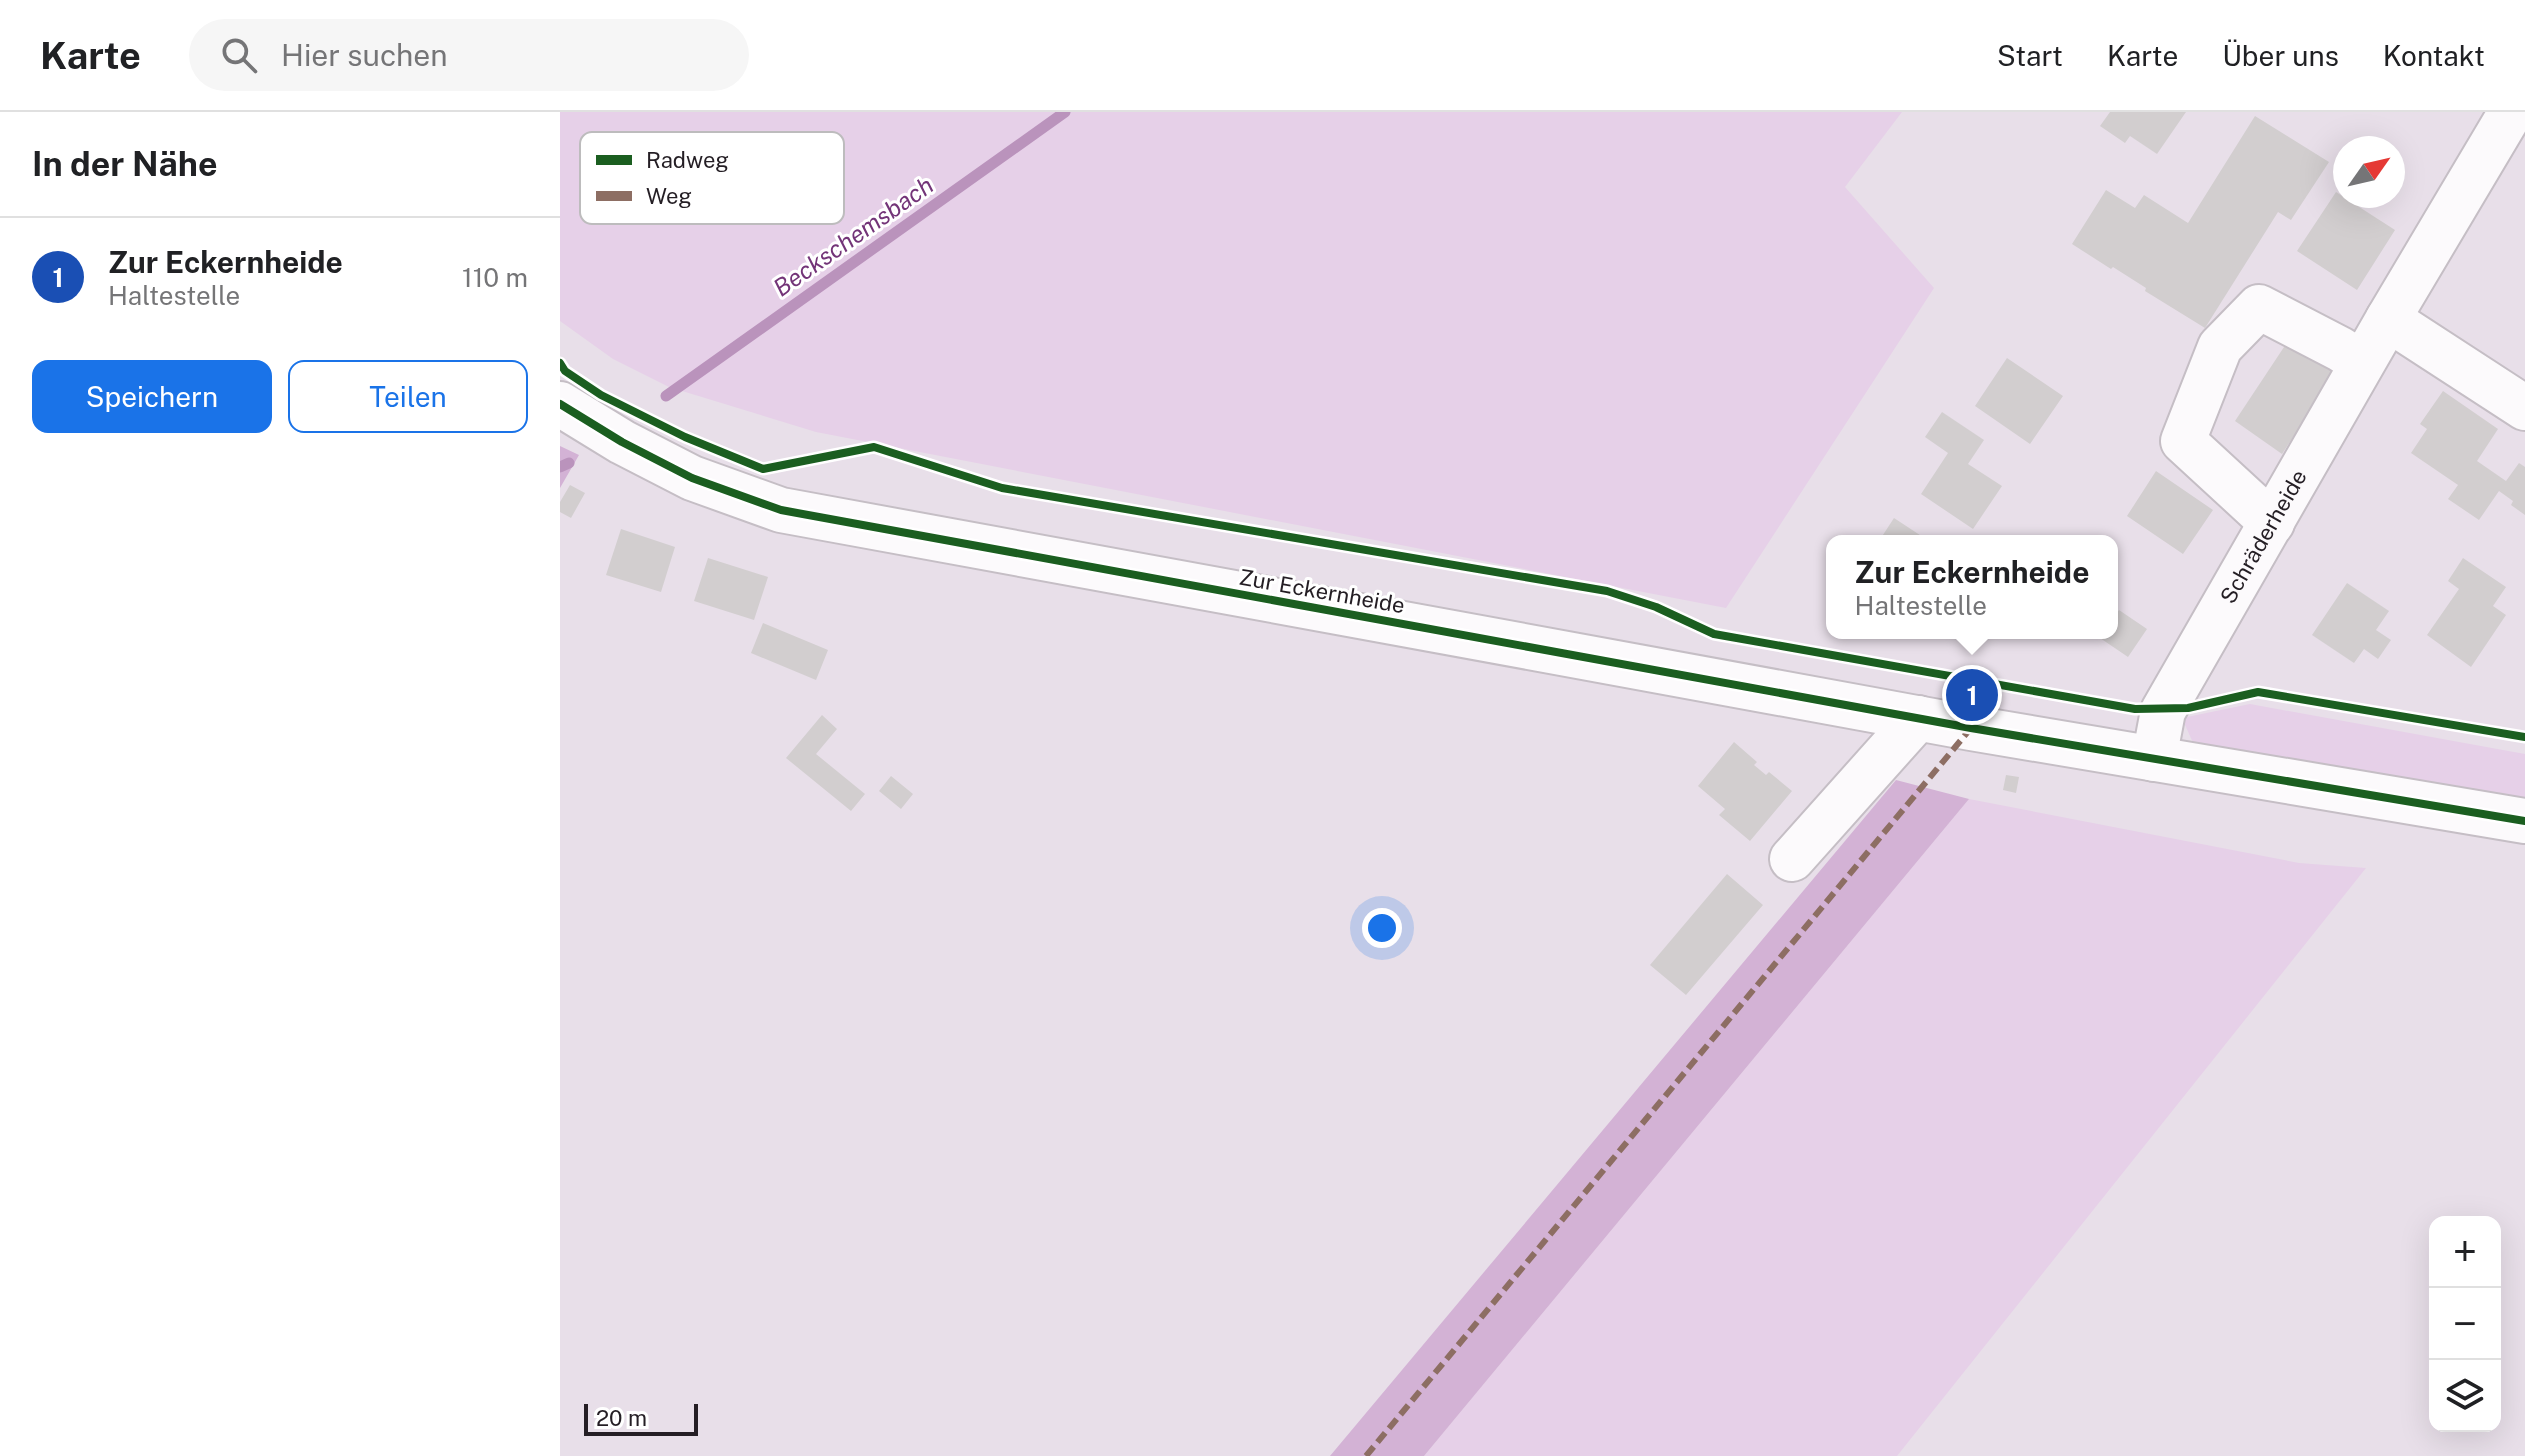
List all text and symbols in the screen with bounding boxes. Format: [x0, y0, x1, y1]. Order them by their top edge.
search box [189, 19, 749, 91]
text: Karte [40, 33, 141, 78]
icon: search [217, 33, 261, 77]
text: Hier suchen [281, 37, 448, 73]
text: Start [1997, 39, 2063, 72]
text: Karte [2107, 39, 2178, 72]
text: Über uns [2222, 39, 2339, 72]
text: Kontakt [2383, 39, 2485, 72]
legend [580, 132, 844, 224]
north arrow [2333, 136, 2405, 208]
text: In der Nähe [32, 144, 218, 184]
text: Radweg [646, 147, 729, 173]
water label: Beckschemsbach [768, 170, 938, 302]
text: Weg [646, 183, 692, 209]
text: Zur Eckernheide [108, 244, 343, 280]
text: 1 [52, 262, 64, 293]
text: 110 m [462, 262, 528, 293]
text: Haltestelle [108, 280, 240, 311]
button: Speichern [32, 360, 272, 433]
button: Teilen [288, 360, 528, 433]
street label: Schräderheide [2215, 465, 2312, 608]
popup [1826, 535, 2118, 639]
text: Zur Eckernheide [1855, 554, 2089, 590]
street label: Zur Eckernheide [1237, 564, 1407, 618]
text: Haltestelle [1855, 590, 1987, 621]
pin: 1 [1946, 665, 1998, 725]
your location [1362, 908, 1402, 948]
map controls [2429, 1216, 2501, 1432]
button: + [2429, 1216, 2501, 1288]
button: − [2429, 1288, 2501, 1360]
button: layers [2429, 1360, 2501, 1432]
scale bar [584, 1400, 698, 1436]
text: 20 m [596, 1405, 647, 1431]

